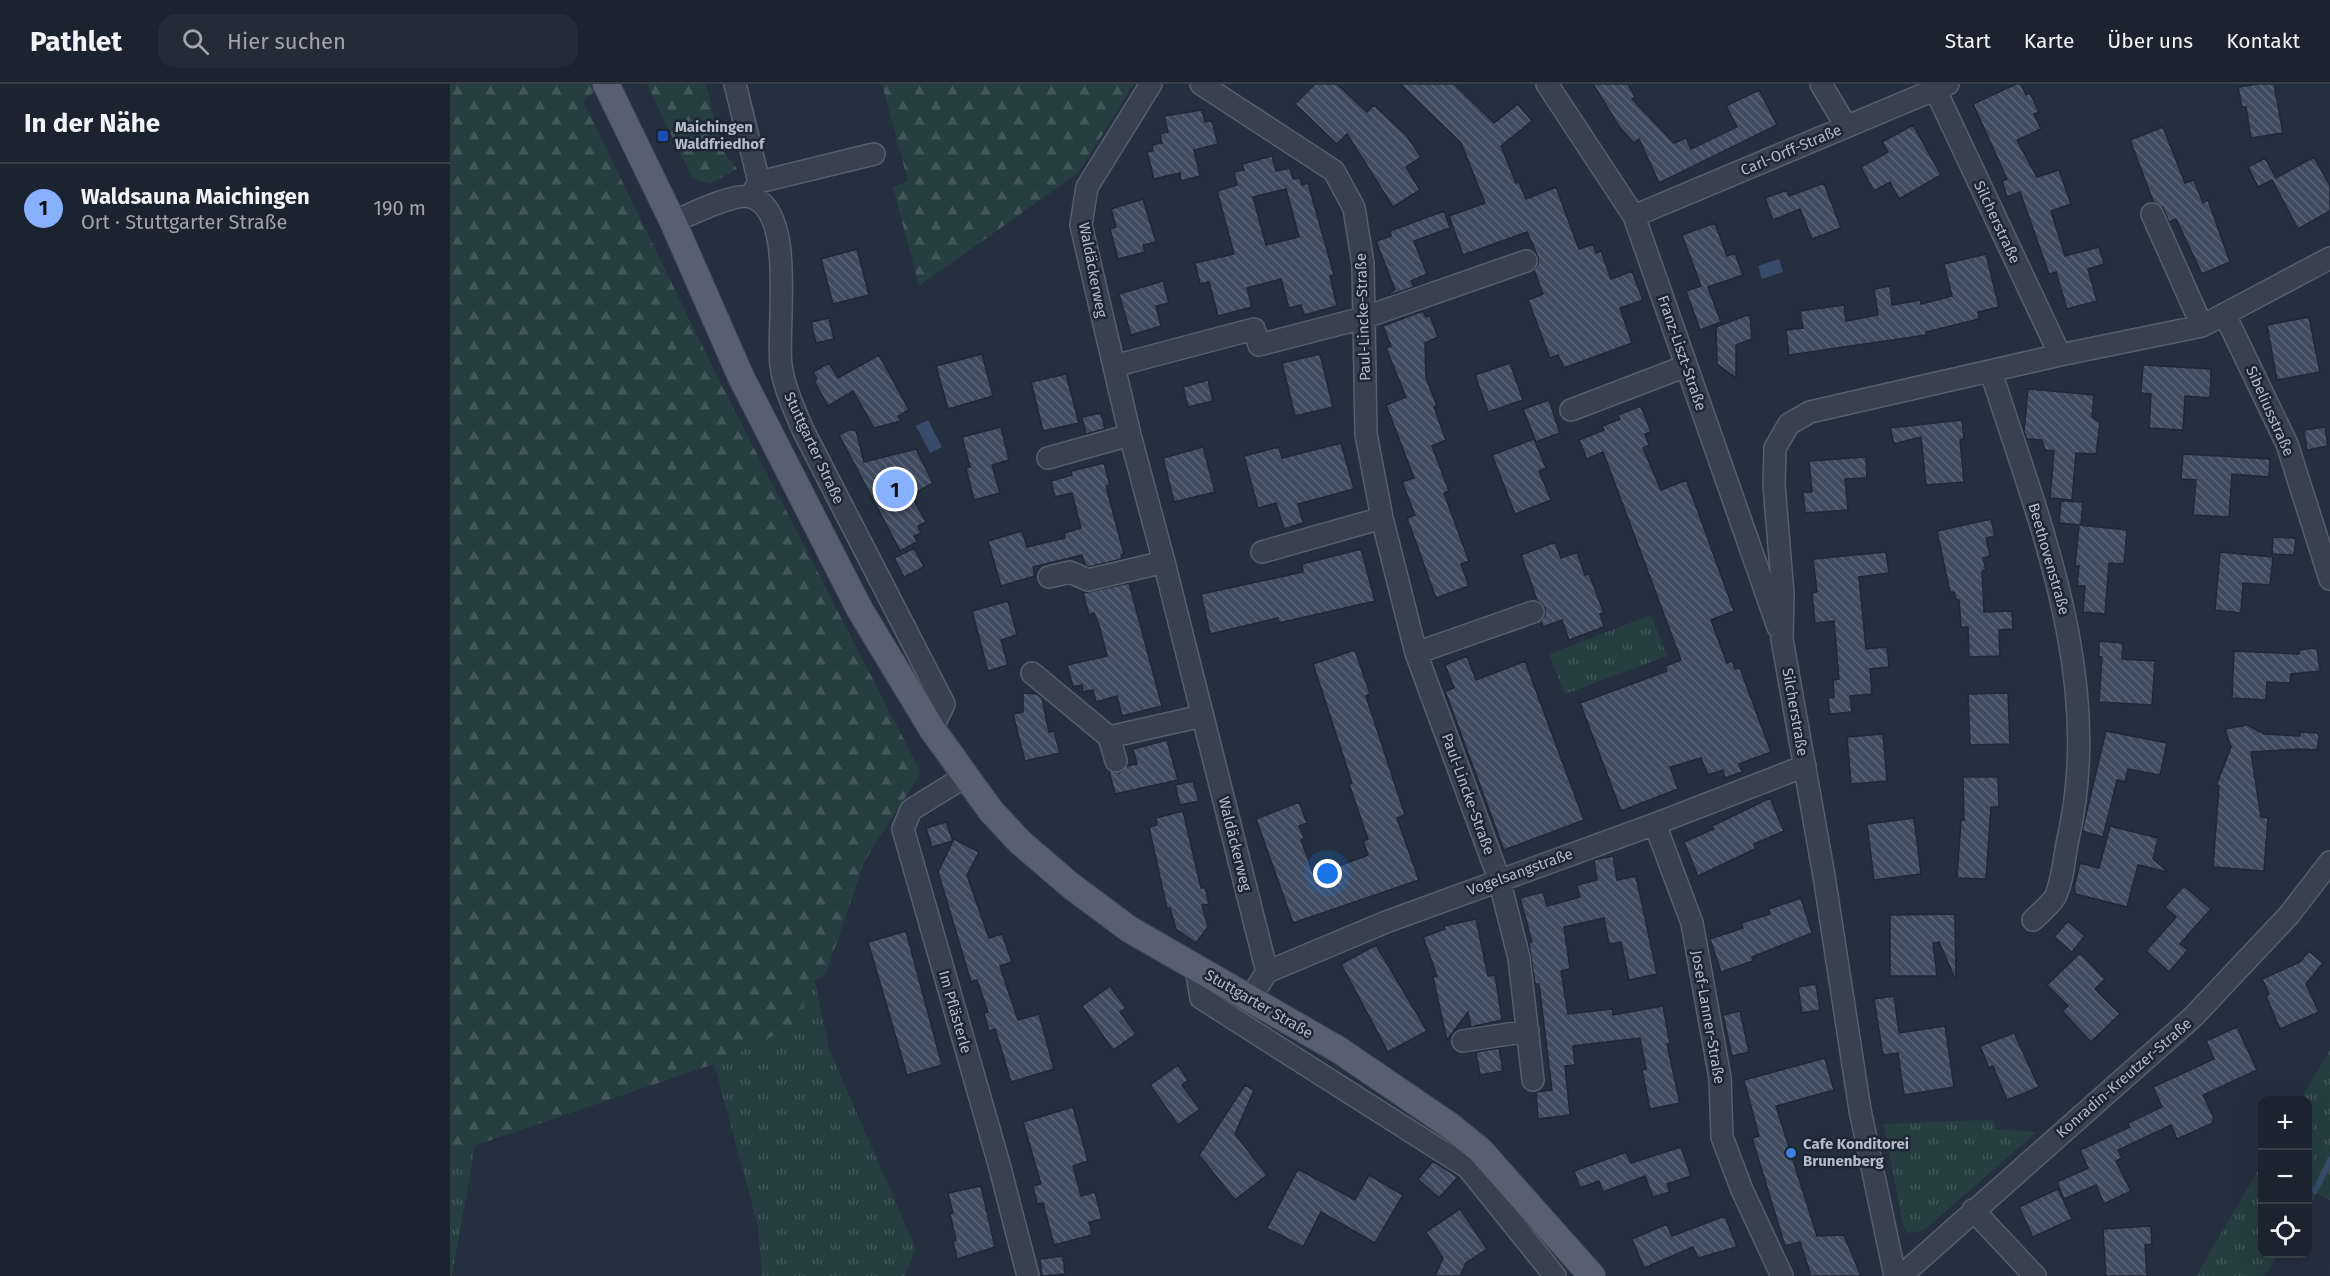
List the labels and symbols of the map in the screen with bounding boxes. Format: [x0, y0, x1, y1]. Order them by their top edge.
place label: Maichingen Waldfriedhof [675, 118, 766, 153]
street label: Carl-Orff-Straße [1738, 121, 1844, 179]
marker: Maichingen Waldfriedhof [656, 129, 670, 143]
street label: Silcherstraße [1970, 178, 2024, 266]
street label: Waldäckerweg [1075, 221, 1111, 319]
street label: Paul-Lincke-Straße [1352, 253, 1374, 381]
street label: Franz-Liszt-Straße [1654, 293, 1710, 413]
street label: Sibeliusstraße [2242, 363, 2298, 459]
street label: Stuttgarter Straße [780, 389, 848, 507]
pin: 1 [876, 466, 914, 512]
street label: Beethovenstraße [2024, 501, 2074, 617]
street label: Silcherstraße [1778, 666, 1812, 758]
street label: Paul-Lincke-Straße [1438, 731, 1498, 857]
street label: Waldäckerweg [1215, 795, 1255, 893]
street label: Vogelsangstraße [1465, 845, 1575, 899]
your location [1313, 859, 1342, 888]
street label: Josef-Lanner-Straße [1687, 949, 1729, 1085]
street label: Stuttgarter Straße [1202, 966, 1316, 1042]
street label: Im Pflästerle [935, 968, 975, 1056]
street label: Konradin-Kreutzer-Straße [2053, 1014, 2195, 1142]
place label: Cafe Konditorei Brunenberg [1803, 1135, 1909, 1170]
marker: Cafe Konditorei Brunenberg [1784, 1146, 1798, 1160]

